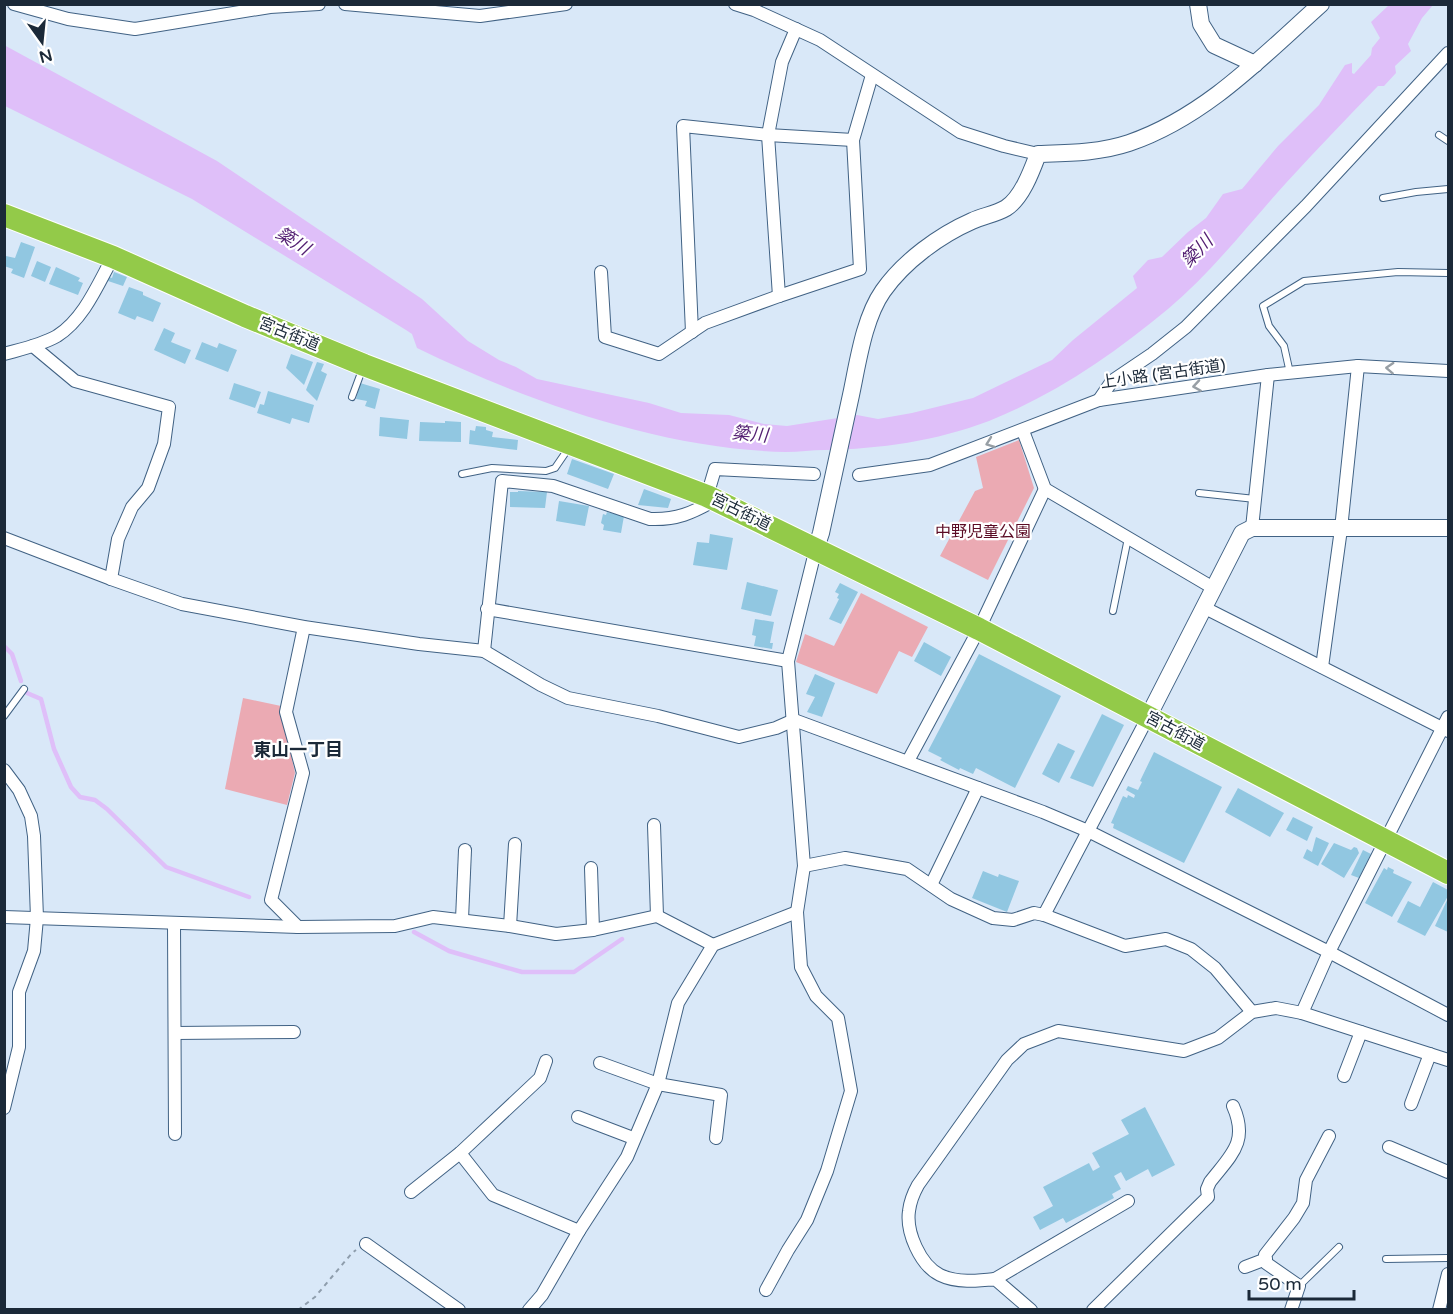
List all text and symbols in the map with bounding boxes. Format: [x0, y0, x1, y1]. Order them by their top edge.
north arrow [12, 12, 72, 72]
text: N [37, 44, 54, 67]
water label: 簗川 [272, 222, 316, 261]
water label: 簗川 [1177, 229, 1219, 272]
street label: 宮古街道 [256, 313, 322, 355]
street label: 上小路 (宮古街道) [1099, 355, 1227, 393]
one-way arrow [1386, 361, 1395, 374]
one-way arrow [1192, 380, 1201, 392]
water label: 簗川 [731, 421, 771, 447]
one-way arrow [985, 436, 996, 448]
street label: 宮古街道 [708, 489, 774, 535]
park label: 中野児童公園 [935, 522, 1031, 542]
street label: 宮古街道 [1142, 707, 1208, 755]
district label: 東山一丁目 [253, 739, 343, 761]
scale bar [1249, 1263, 1354, 1301]
text: 50 m [1258, 1273, 1302, 1295]

